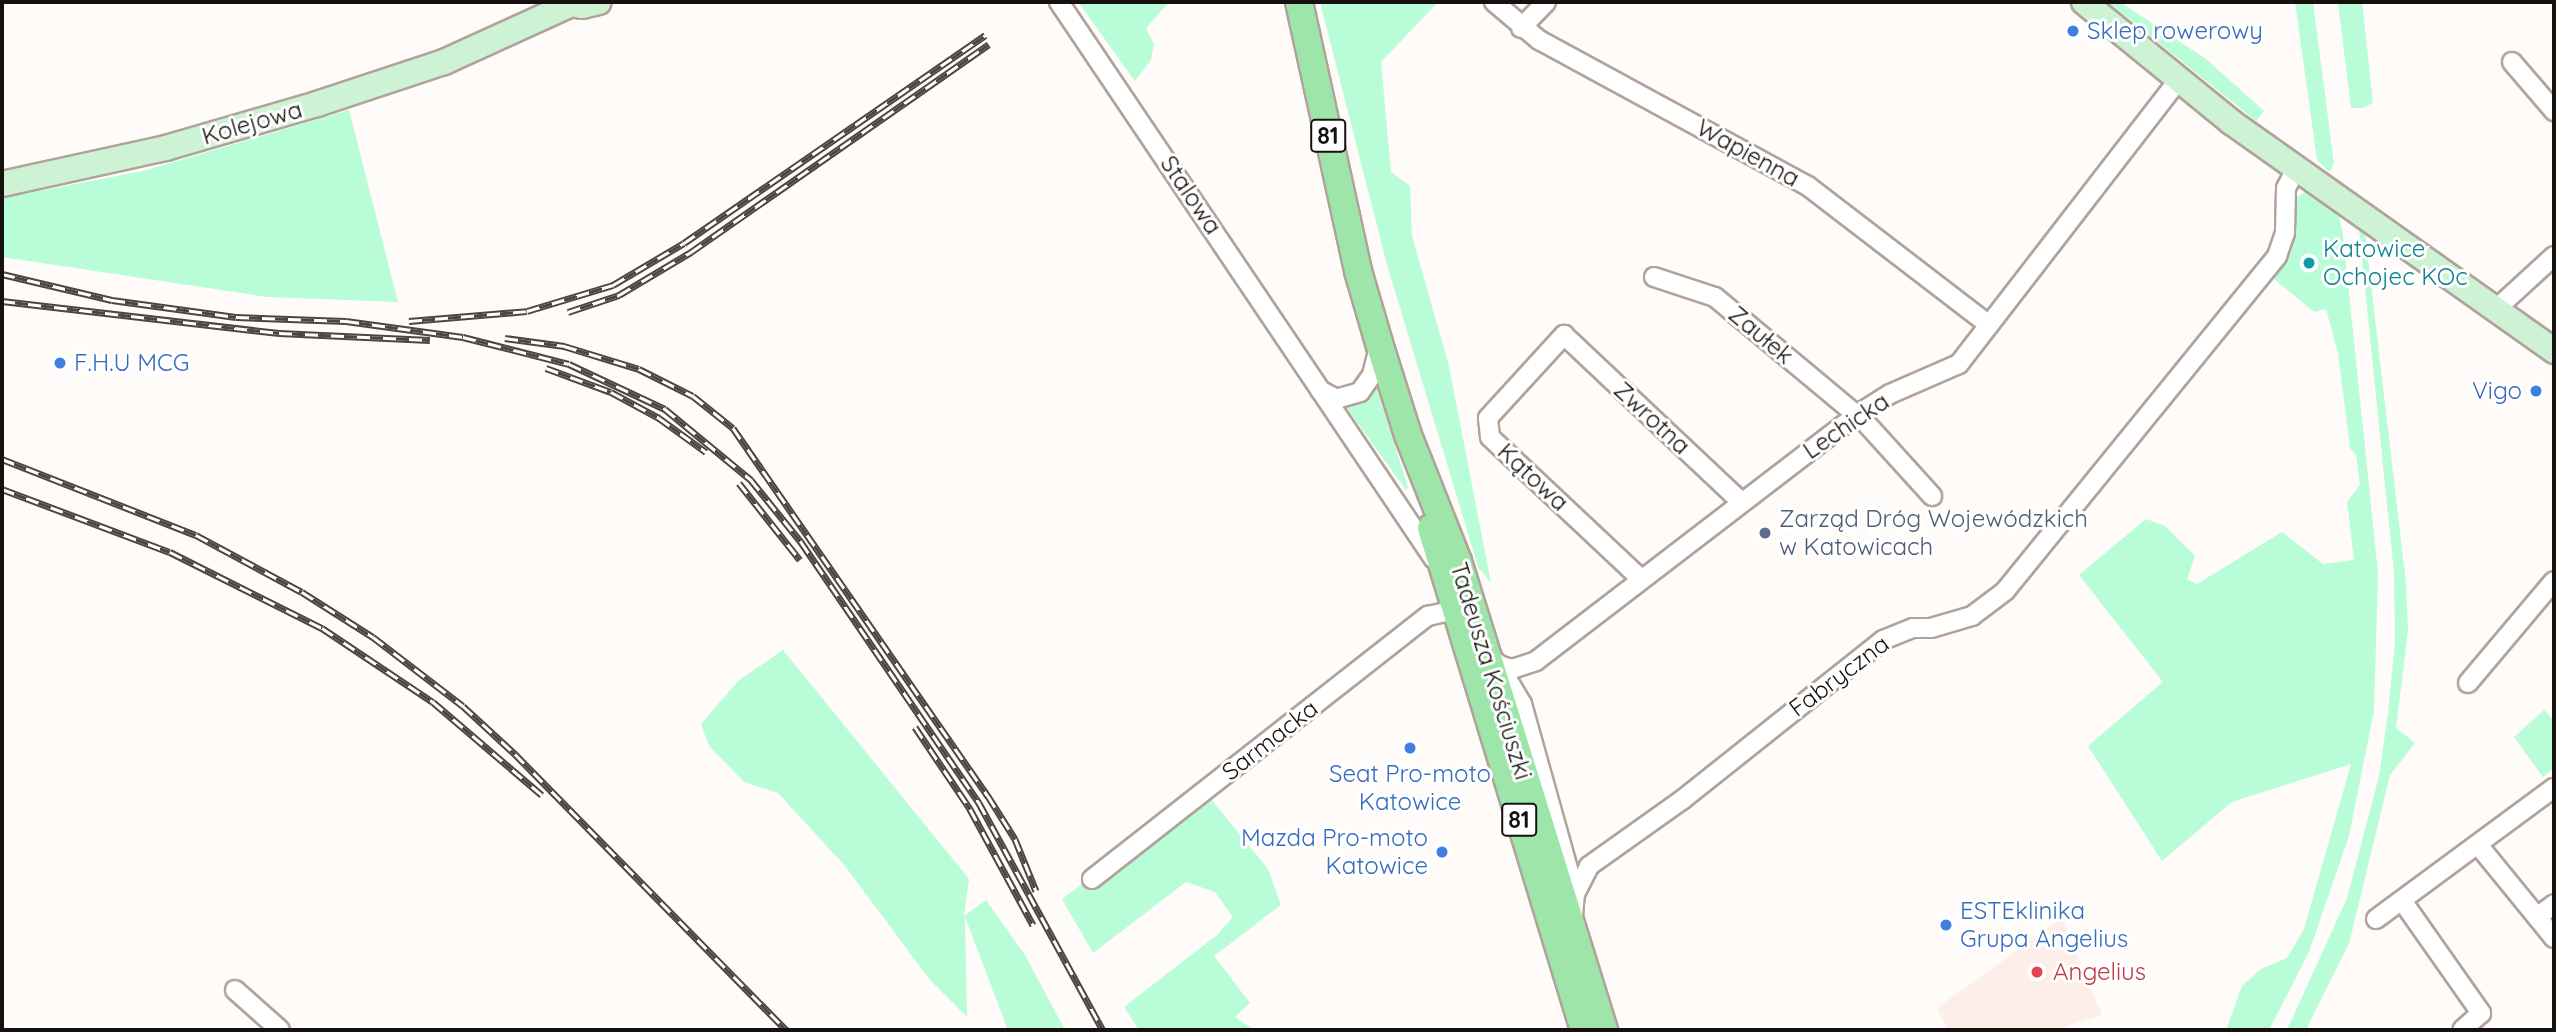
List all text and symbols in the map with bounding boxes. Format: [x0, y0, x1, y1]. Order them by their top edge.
place label: Sklep rowerowy [2087, 17, 2263, 45]
marker: Sklep rowerowy [2065, 23, 2081, 39]
street label: Kolejowa [199, 95, 305, 151]
street label: Wapienna [1692, 113, 1804, 193]
road number: 81 [1309, 116, 1347, 155]
street label: Stalowa [1154, 150, 1228, 240]
place label: Katowice Ochojec KOc [2323, 235, 2468, 291]
marker: Katowice Ochojec KOc [2301, 255, 2317, 271]
street label: Zaułek [1723, 300, 1799, 370]
place label: F.H.U MCG [74, 349, 189, 377]
marker: F.H.U MCG [52, 355, 68, 371]
street label: Zwrotna [1608, 376, 1696, 460]
place label: Vigo [2472, 377, 2522, 405]
marker: Vigo [2528, 383, 2544, 399]
street label: Lechicka [1798, 387, 1894, 465]
street label: Kątowa [1492, 437, 1574, 517]
place label: Zarząd Dróg Wojewódzkich w Katowicach [1779, 505, 2088, 561]
marker: Zarząd Dróg Wojewódzkich w Katowicach [1757, 525, 1773, 541]
street label: Tadeusza Kościuszki [1444, 559, 1538, 783]
street label: Fabryczna [1783, 629, 1895, 723]
street label: Sarmacka [1216, 694, 1324, 786]
marker: Seat Pro-moto Katowice [1402, 740, 1418, 756]
place label: Seat Pro-moto Katowice [1329, 760, 1491, 816]
road number: 81 [1500, 800, 1538, 840]
place label: Mazda Pro-moto Katowice [1241, 824, 1428, 880]
marker: Mazda Pro-moto Katowice [1434, 844, 1450, 860]
place label: ESTEklinika Grupa Angelius [1960, 897, 2128, 953]
marker: ESTEklinika Grupa Angelius [1938, 917, 1954, 933]
place label: Angelius [2053, 958, 2146, 986]
marker: Angelius [2027, 962, 2047, 982]

